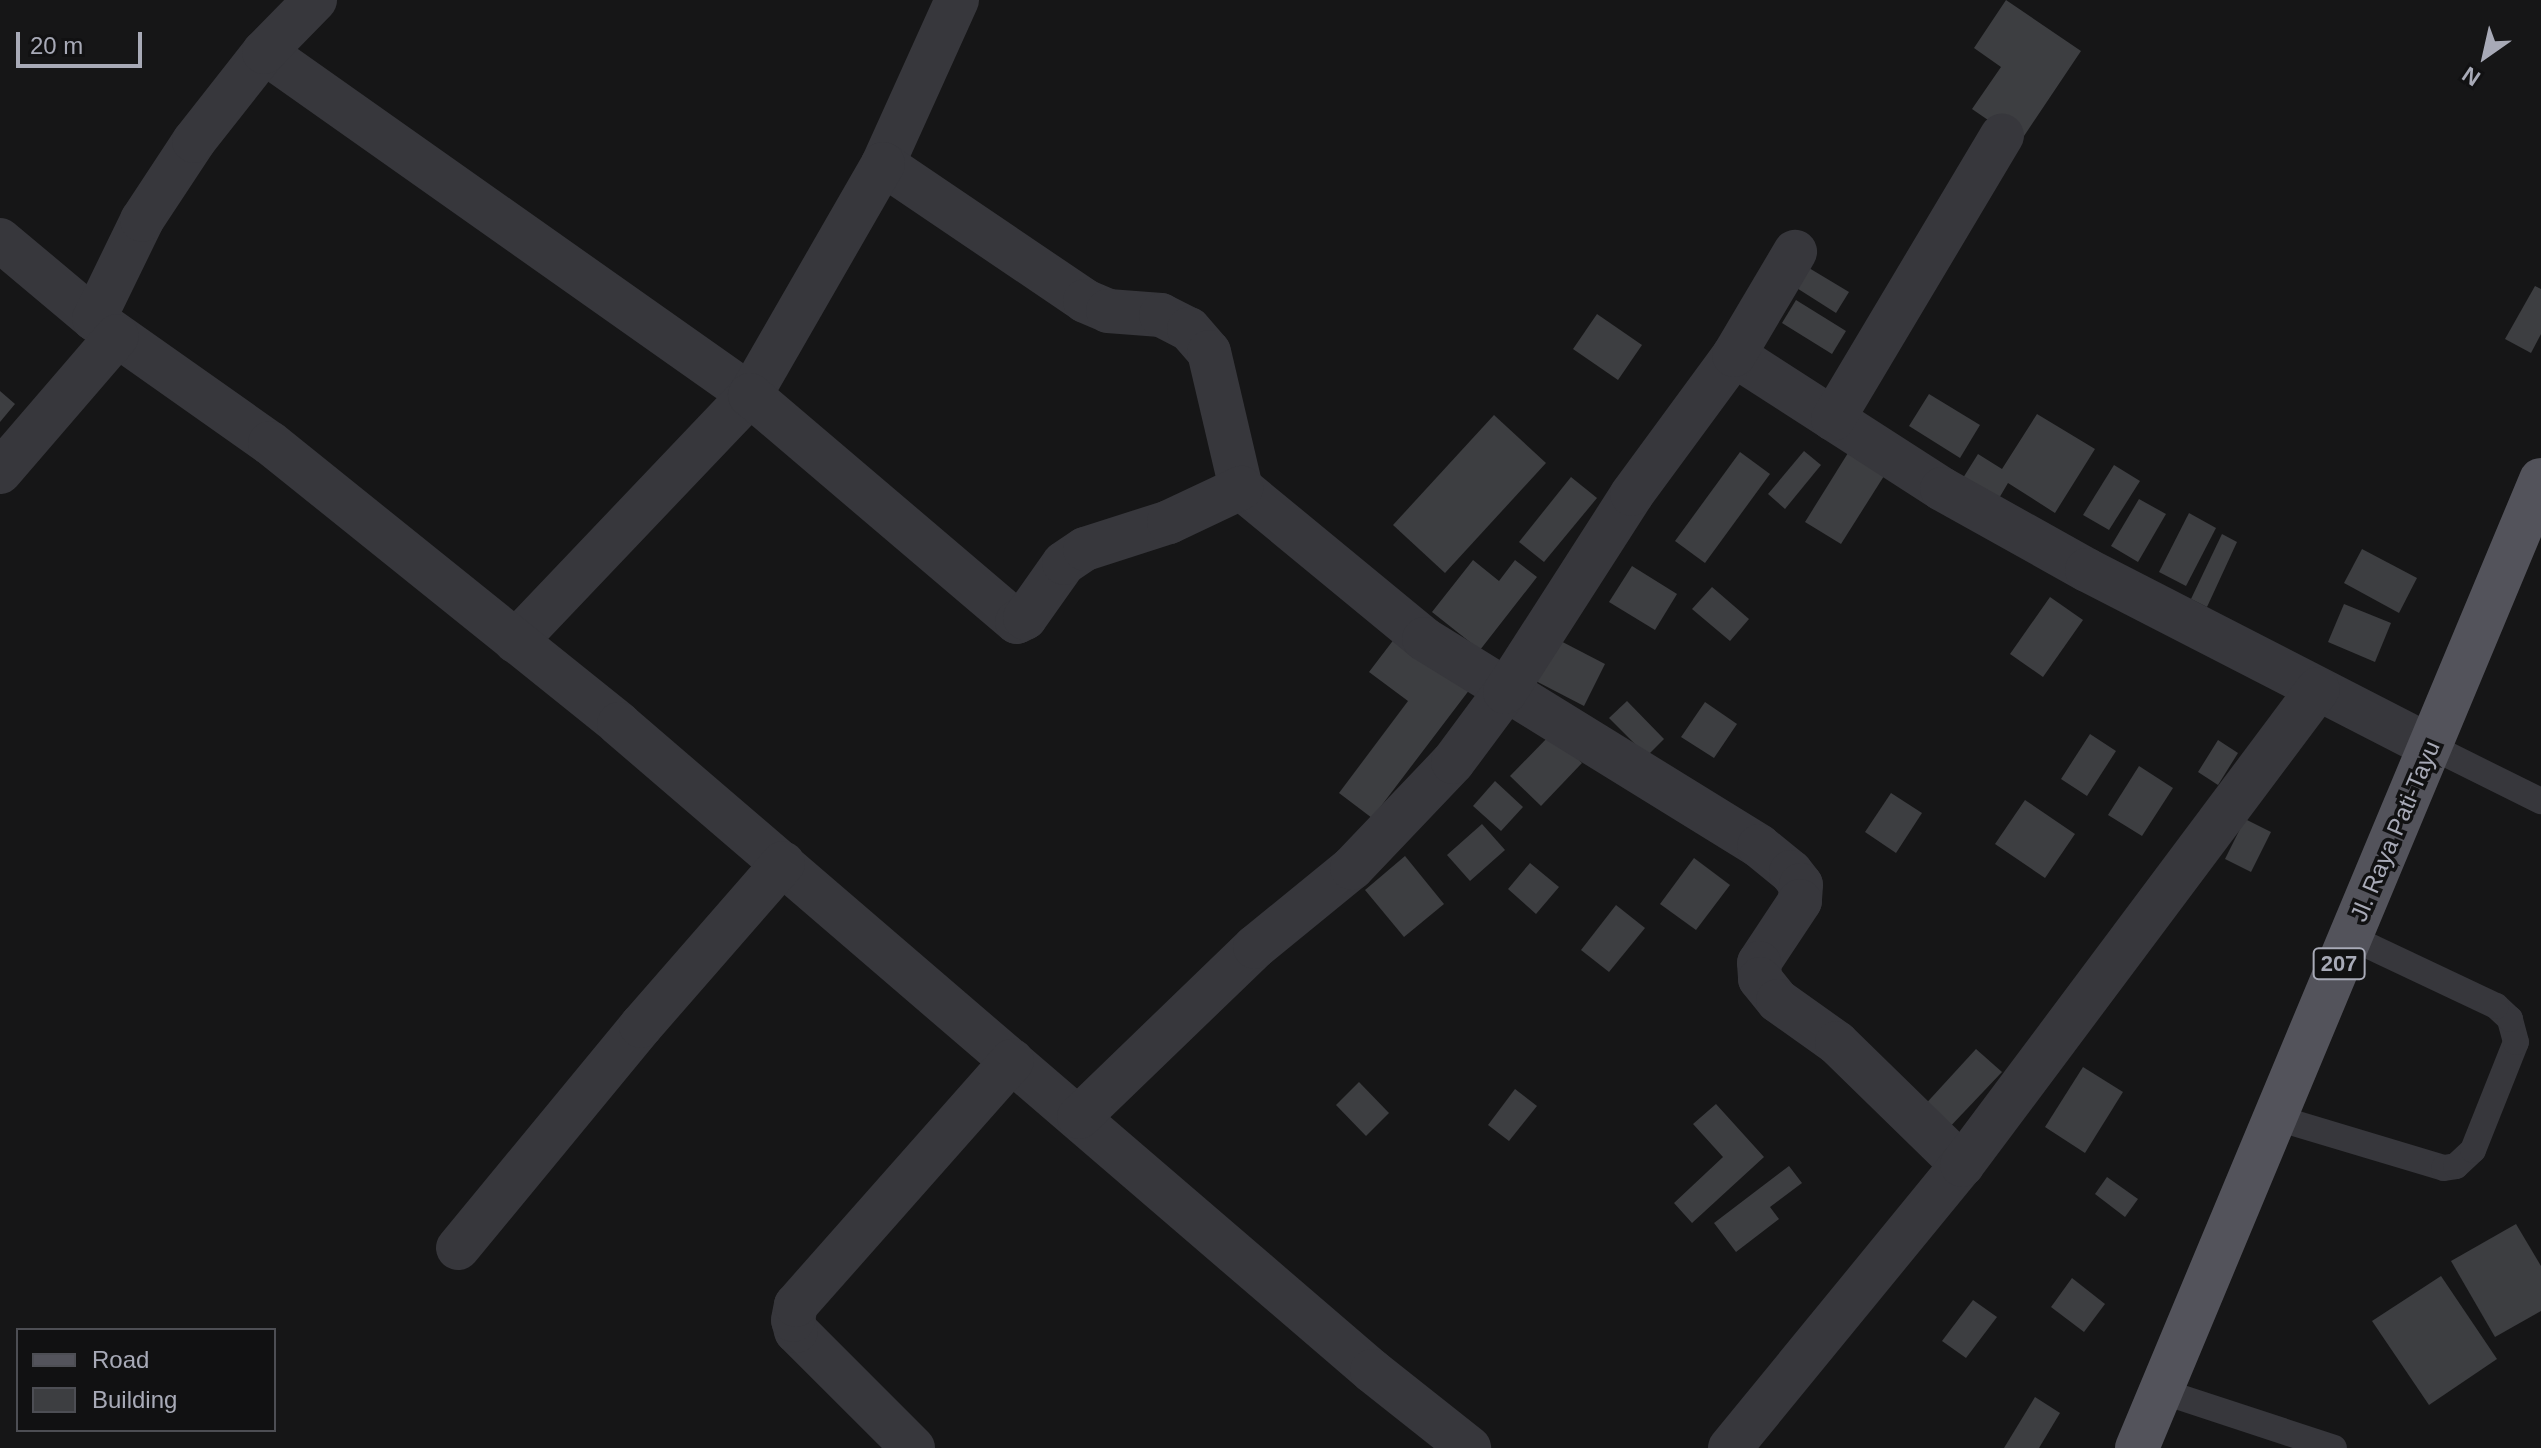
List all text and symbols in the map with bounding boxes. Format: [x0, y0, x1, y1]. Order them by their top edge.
scale bar [20, 16, 146, 66]
north arrow [2445, 16, 2525, 96]
text: 20 m [30, 32, 83, 59]
text: N [2458, 62, 2485, 91]
street label: Jl. Raya Pati-Tayu [2344, 736, 2446, 926]
road number: 207 [2311, 946, 2367, 982]
legend [16, 1328, 276, 1432]
text: Road [92, 1346, 149, 1373]
text: Building [92, 1386, 177, 1413]

